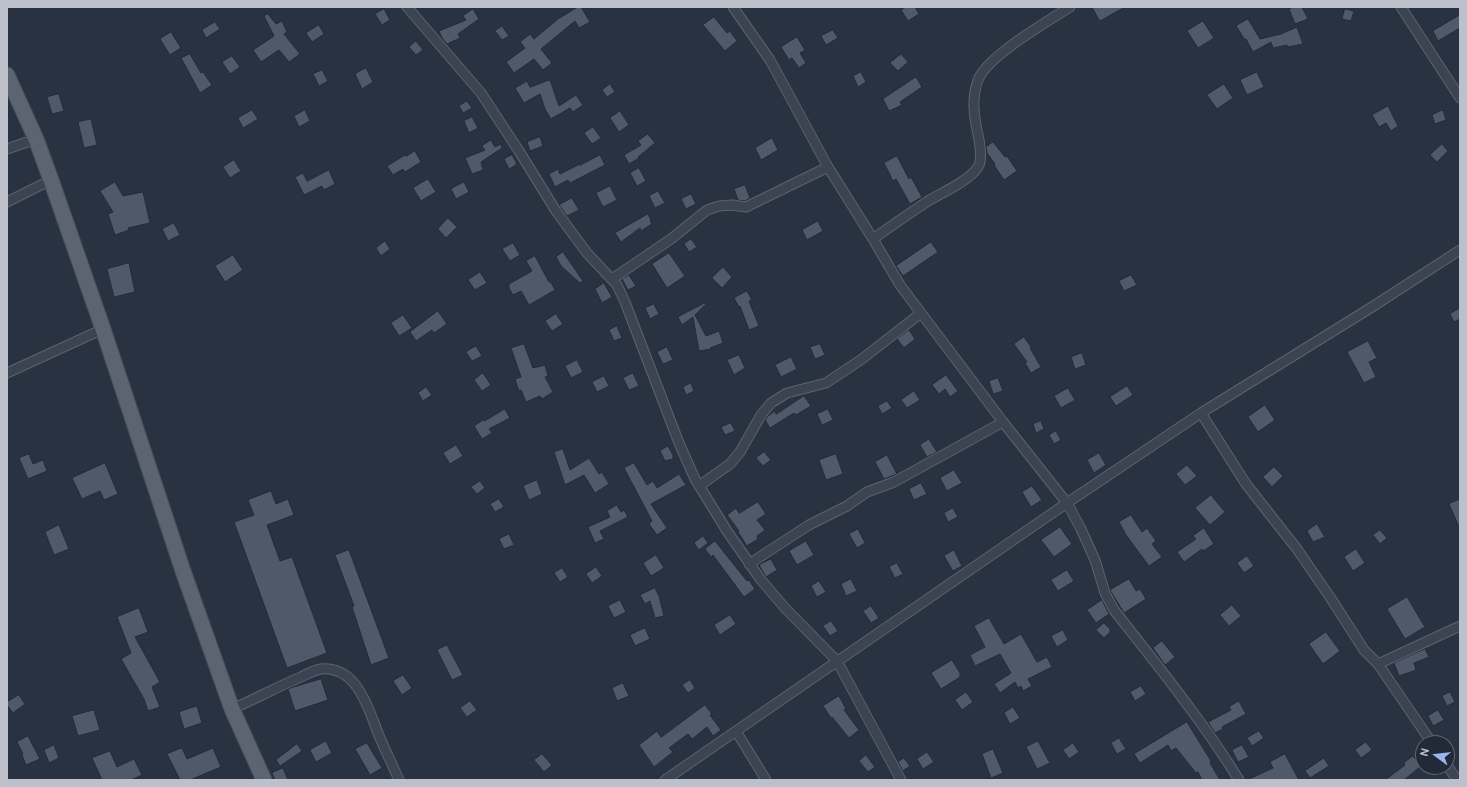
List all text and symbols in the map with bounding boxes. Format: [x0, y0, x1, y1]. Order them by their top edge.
north arrow [1415, 735, 1455, 775]
text: N [1417, 747, 1432, 758]

